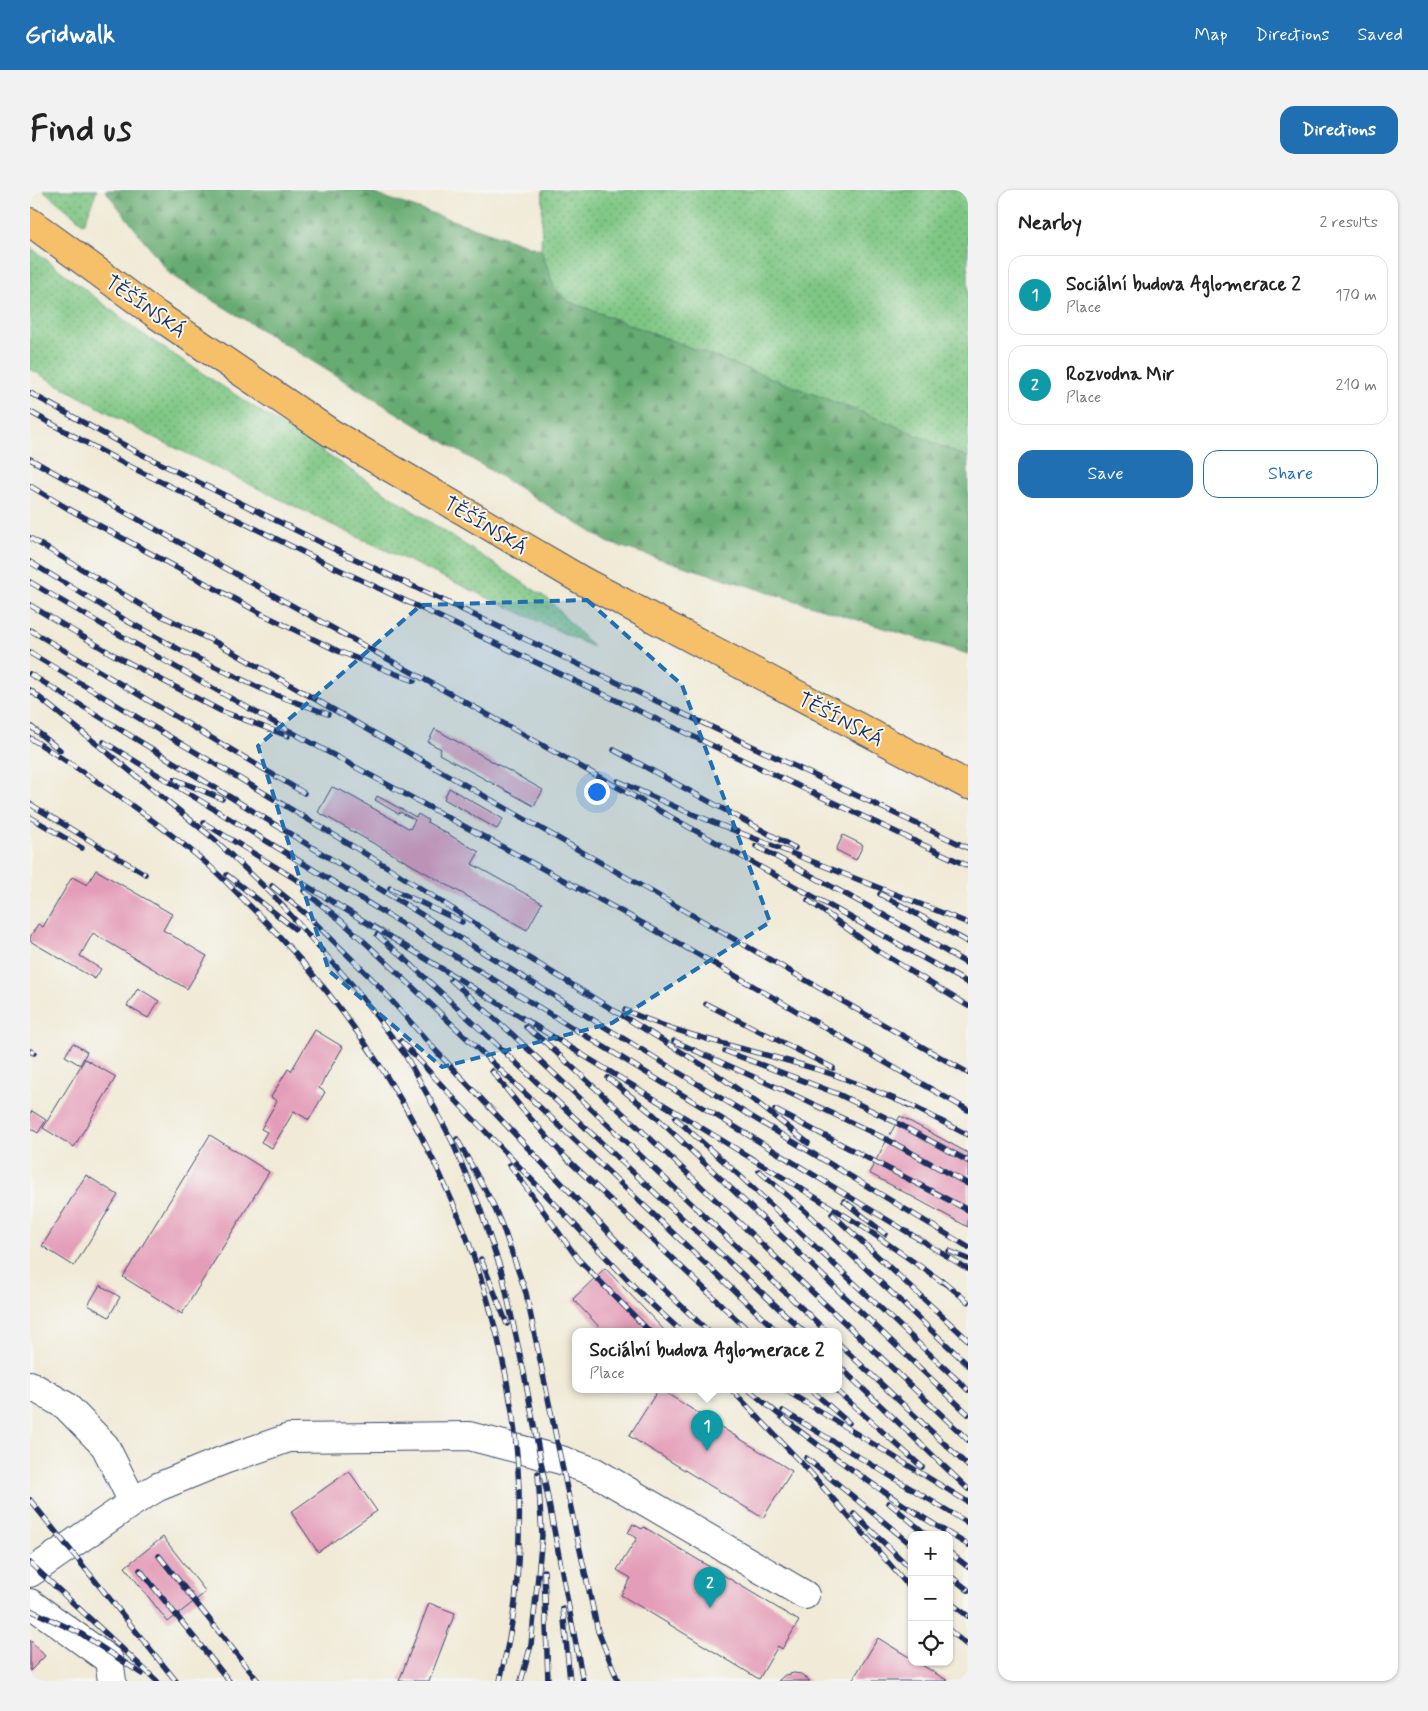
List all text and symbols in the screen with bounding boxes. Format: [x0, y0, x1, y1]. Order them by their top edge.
text: Gridwalk [25, 20, 115, 51]
text: Map [1195, 23, 1228, 47]
text: Directions [1256, 23, 1330, 47]
text: Saved [1358, 23, 1403, 47]
button: Directions [1280, 106, 1398, 154]
text: Find us [30, 107, 132, 153]
text: Nearby [1018, 209, 1082, 237]
text: 2 results [1320, 212, 1378, 233]
street label: TĚŠÍNSKÁ [99, 270, 191, 345]
text: Sociální budova Aglomerace 2 [1066, 272, 1301, 297]
text: 1 [1031, 285, 1039, 306]
text: 170 m [1335, 285, 1377, 306]
text: Place [1066, 297, 1101, 318]
text: Rozvodna Mir [1066, 362, 1174, 387]
text: 2 [1031, 375, 1039, 396]
text: 210 m [1336, 375, 1377, 396]
text: Place [1066, 387, 1101, 408]
button: Save [1018, 450, 1193, 498]
button: Share [1203, 450, 1378, 498]
street label: TĚŠÍNSKÁ [438, 491, 532, 562]
street label: TĚŠÍNSKÁ [793, 687, 888, 754]
your location [584, 779, 610, 805]
popup [572, 1328, 842, 1393]
text: Sociální budova Aglomerace 2 [590, 1338, 824, 1363]
text: Place [590, 1363, 625, 1384]
pin: 1 [691, 1410, 723, 1451]
map controls [908, 1531, 953, 1666]
button: + [908, 1531, 953, 1576]
pin: 2 [694, 1567, 726, 1608]
button: − [908, 1576, 953, 1621]
button: locate [908, 1621, 953, 1666]

